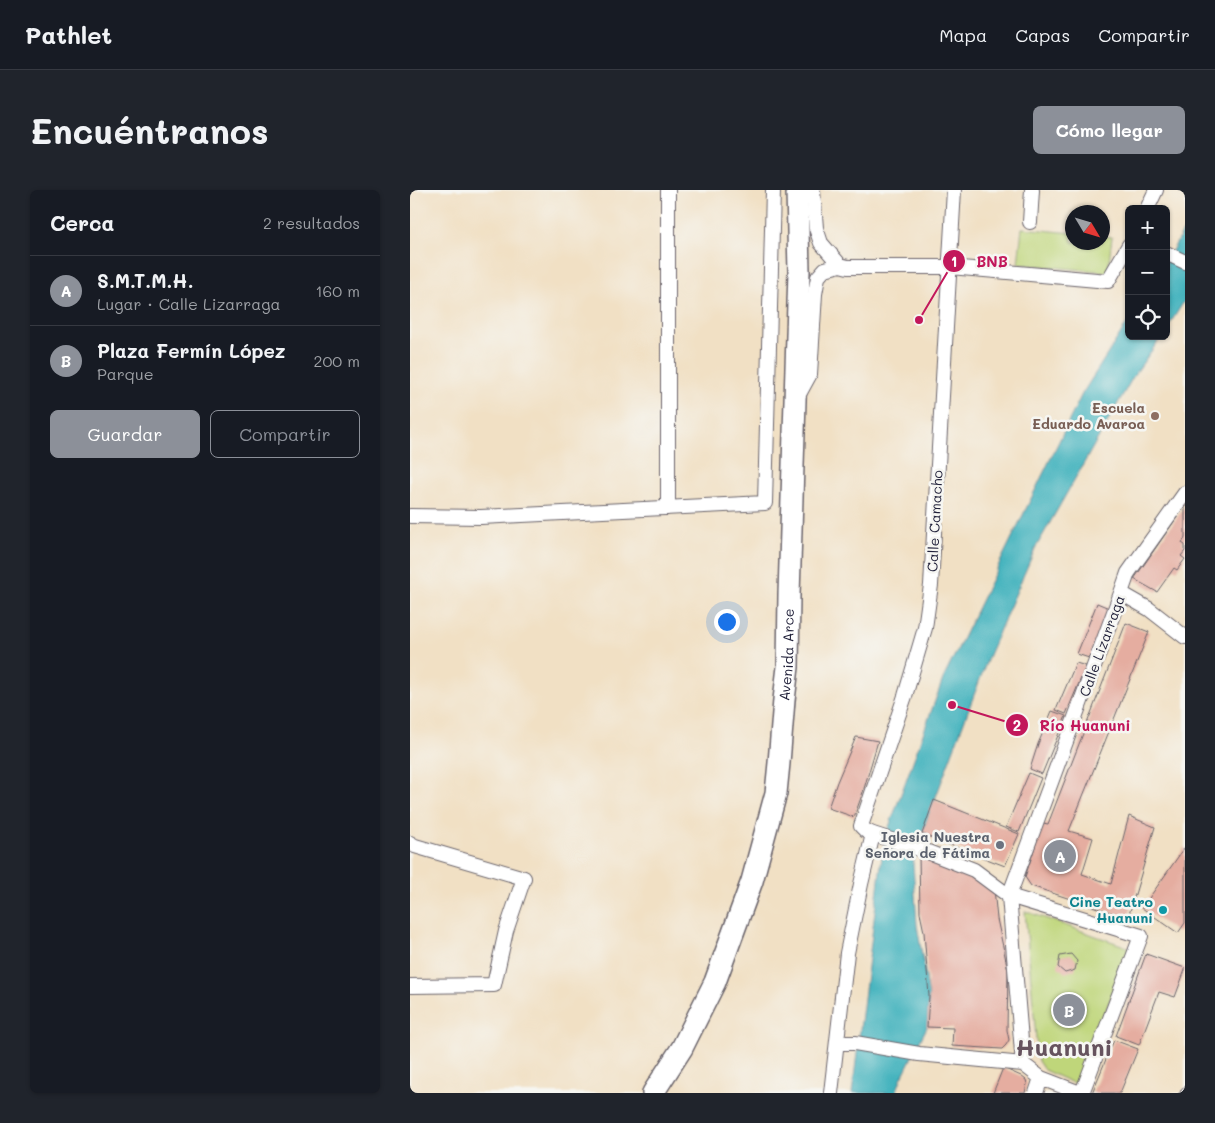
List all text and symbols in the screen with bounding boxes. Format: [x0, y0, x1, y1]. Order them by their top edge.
text: Pathlet [25, 19, 112, 50]
text: Mapa [939, 23, 987, 47]
text: Capas [1015, 23, 1070, 47]
text: Compartir [1098, 23, 1190, 47]
button: Cómo llegar [1033, 106, 1185, 154]
text: Encuéntranos [30, 107, 269, 153]
north arrow [1065, 205, 1110, 250]
map controls [1125, 205, 1170, 340]
button: + [1125, 205, 1170, 250]
text: Cerca [50, 209, 115, 236]
text: 2 resultados [263, 212, 360, 233]
callout: BNB [941, 246, 1018, 276]
button: − [1125, 250, 1170, 295]
text: 1 [951, 251, 957, 271]
text: BNB [976, 251, 1008, 271]
text: S.M.T.M.H. [97, 268, 194, 293]
text: A [60, 280, 72, 301]
text: 160 m [315, 280, 360, 301]
text: Lugar · Calle Lizarraga [97, 293, 281, 314]
button: locate [1125, 295, 1170, 340]
text: Plaza Fermín López [97, 338, 285, 363]
text: B [61, 350, 71, 371]
text: 200 m [313, 350, 360, 371]
text: Parque [97, 363, 154, 384]
place label: Escuela Eduardo Avaroa [1032, 398, 1145, 433]
button: Guardar [50, 410, 200, 458]
button: Compartir [210, 410, 360, 458]
marker: Escuela Eduardo Avaroa [1149, 410, 1161, 422]
street label: Calle Camacho [922, 470, 947, 572]
street label: Calle Lizarraga [1074, 592, 1129, 699]
street label: Avenida Arce [774, 608, 798, 702]
your location [714, 609, 740, 635]
callout: Río Huanuni [1005, 710, 1141, 740]
text: 2 [1013, 715, 1021, 735]
text: Río Huanuni [1040, 715, 1130, 735]
place label: Iglesia Nuestra Señora de Fátima [865, 827, 990, 862]
pin: A [1044, 837, 1076, 875]
marker: Iglesia Nuestra Señora de Fátima [994, 839, 1006, 851]
place label: Cine Teatro Huanuni [1069, 892, 1153, 927]
marker: Cine Teatro Huanuni [1157, 904, 1169, 916]
pin: B [1053, 991, 1085, 1029]
district label: Huanuni [1015, 1031, 1113, 1062]

